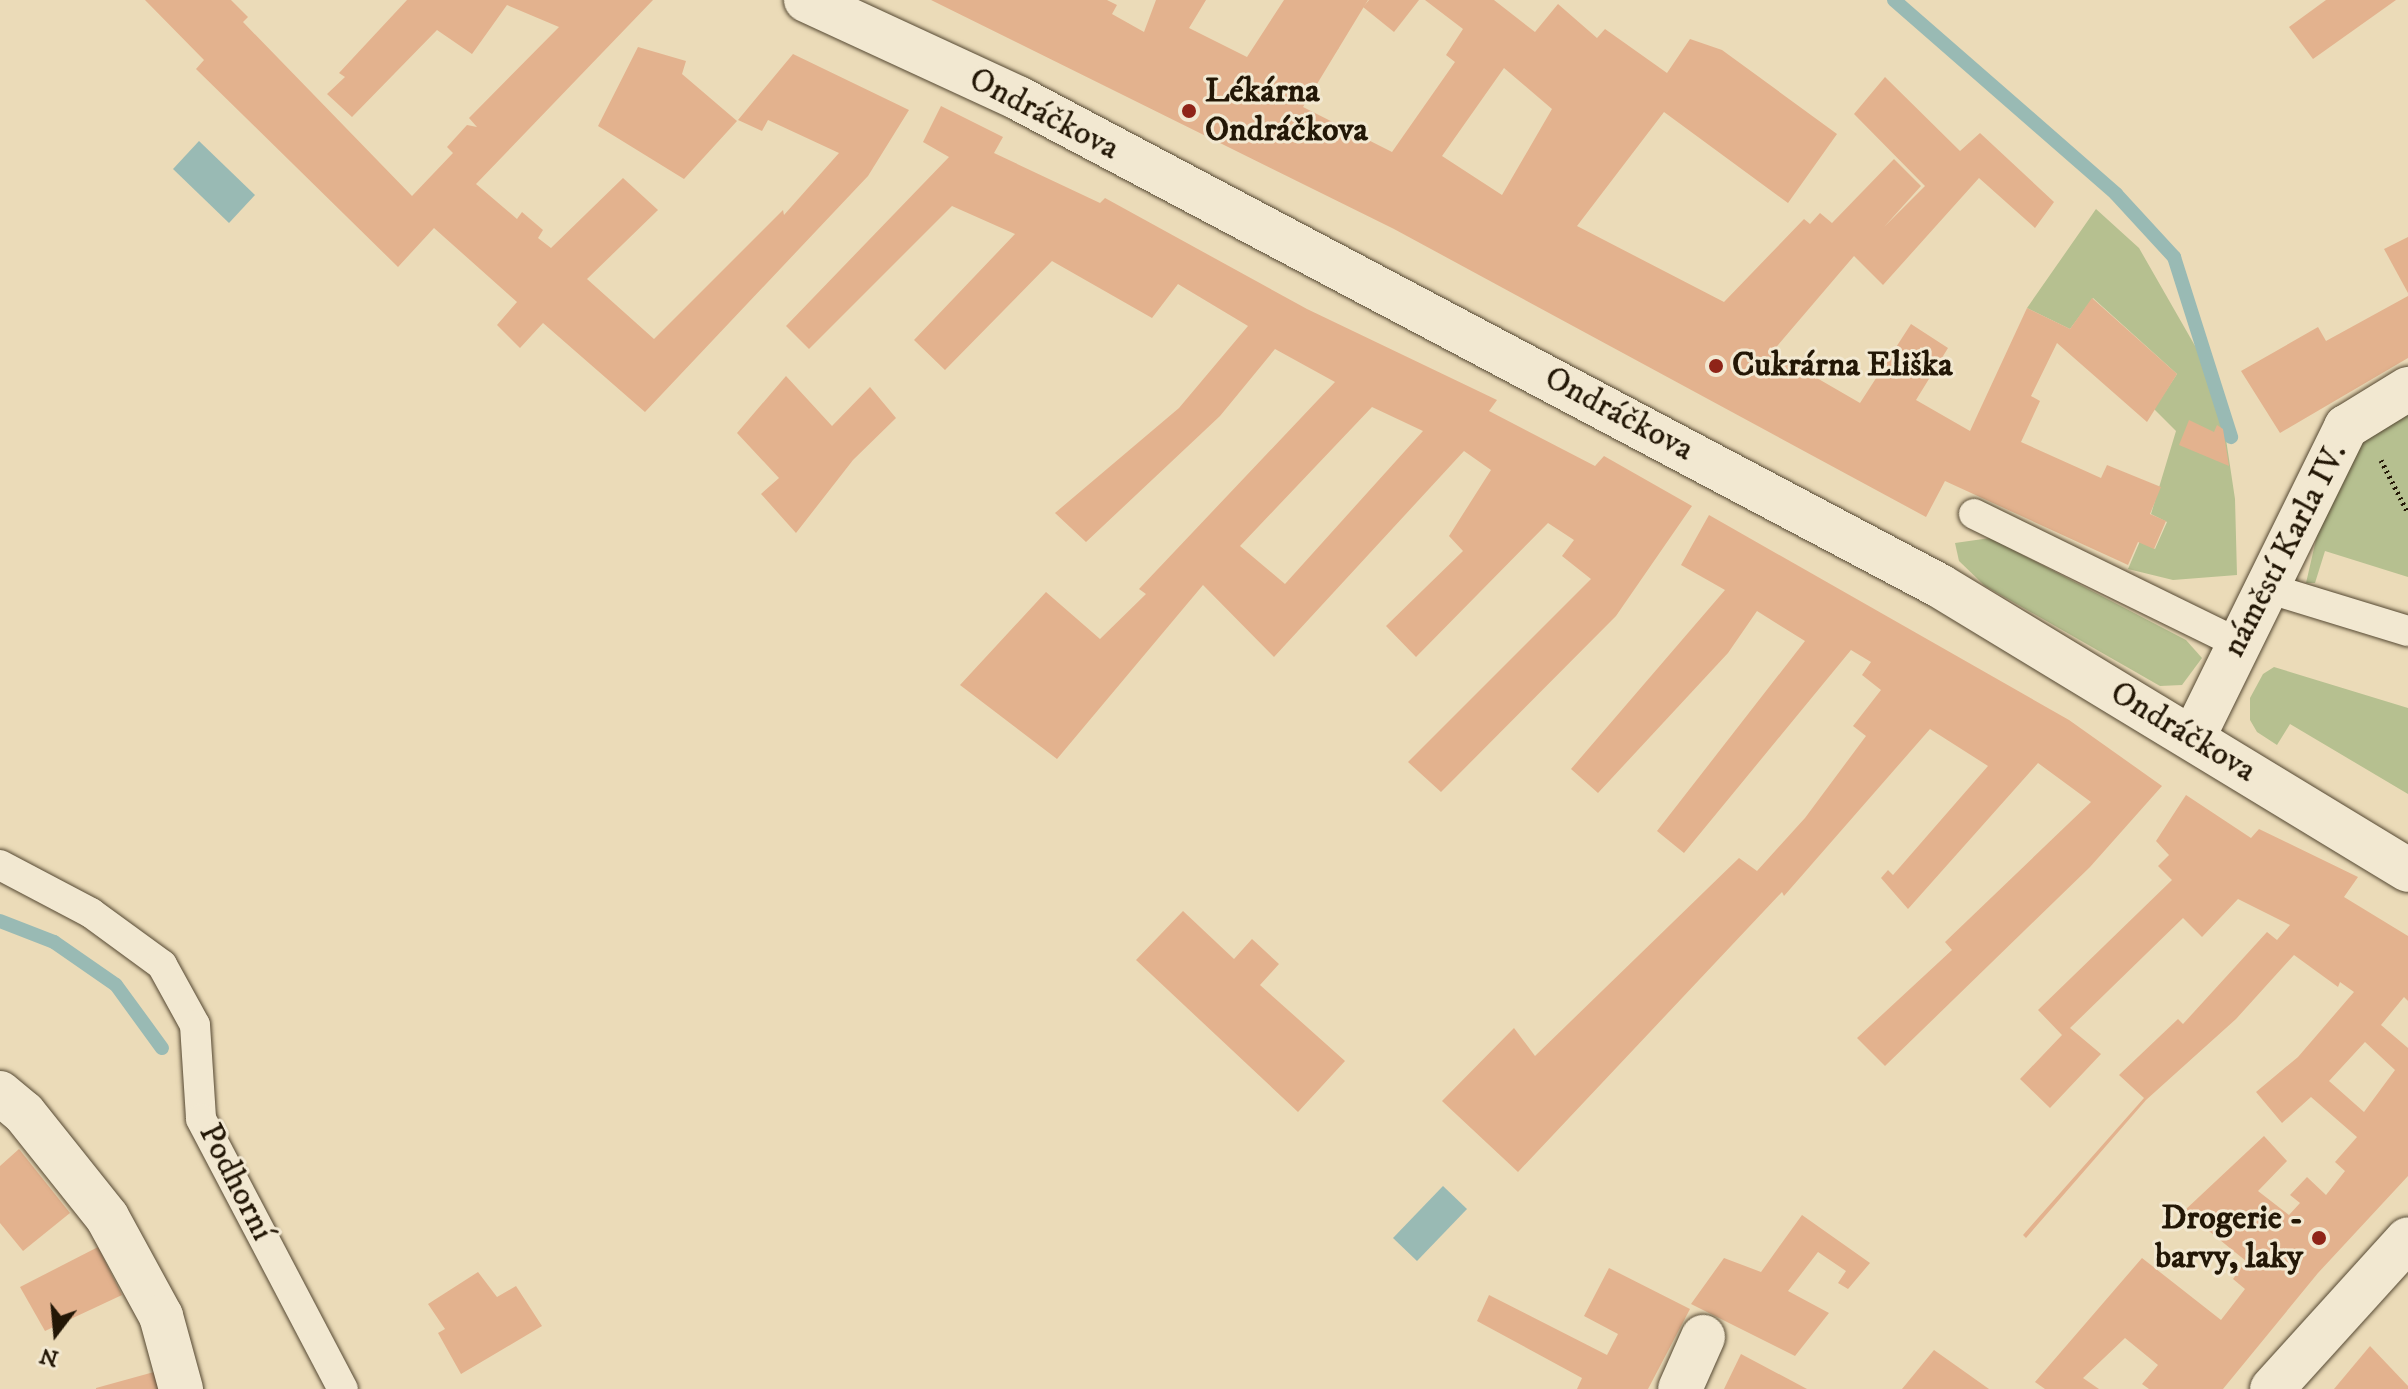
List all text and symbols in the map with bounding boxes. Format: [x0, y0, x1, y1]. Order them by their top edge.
street label: Ondráčkova [962, 59, 1126, 169]
place label: Lékárna Ondráčkova [1205, 71, 1368, 150]
marker: Lékárna Ondráčkova [1180, 102, 1198, 120]
place label: Cukrárna Eliška [1732, 346, 1953, 386]
marker: Cukrárna Eliška [1707, 357, 1725, 375]
street label: Ondráčkova [1537, 358, 1701, 470]
street label: náměstí Karla IV. [2214, 436, 2356, 664]
street label: Ondráčkova [2103, 673, 2263, 791]
street label: Podhorní [189, 1117, 283, 1247]
place label: Drogerie - barvy, laky [2155, 1198, 2303, 1278]
marker: Drogerie - barvy, laky [2310, 1229, 2328, 1247]
north arrow [16, 1293, 96, 1373]
text: N [37, 1341, 62, 1372]

